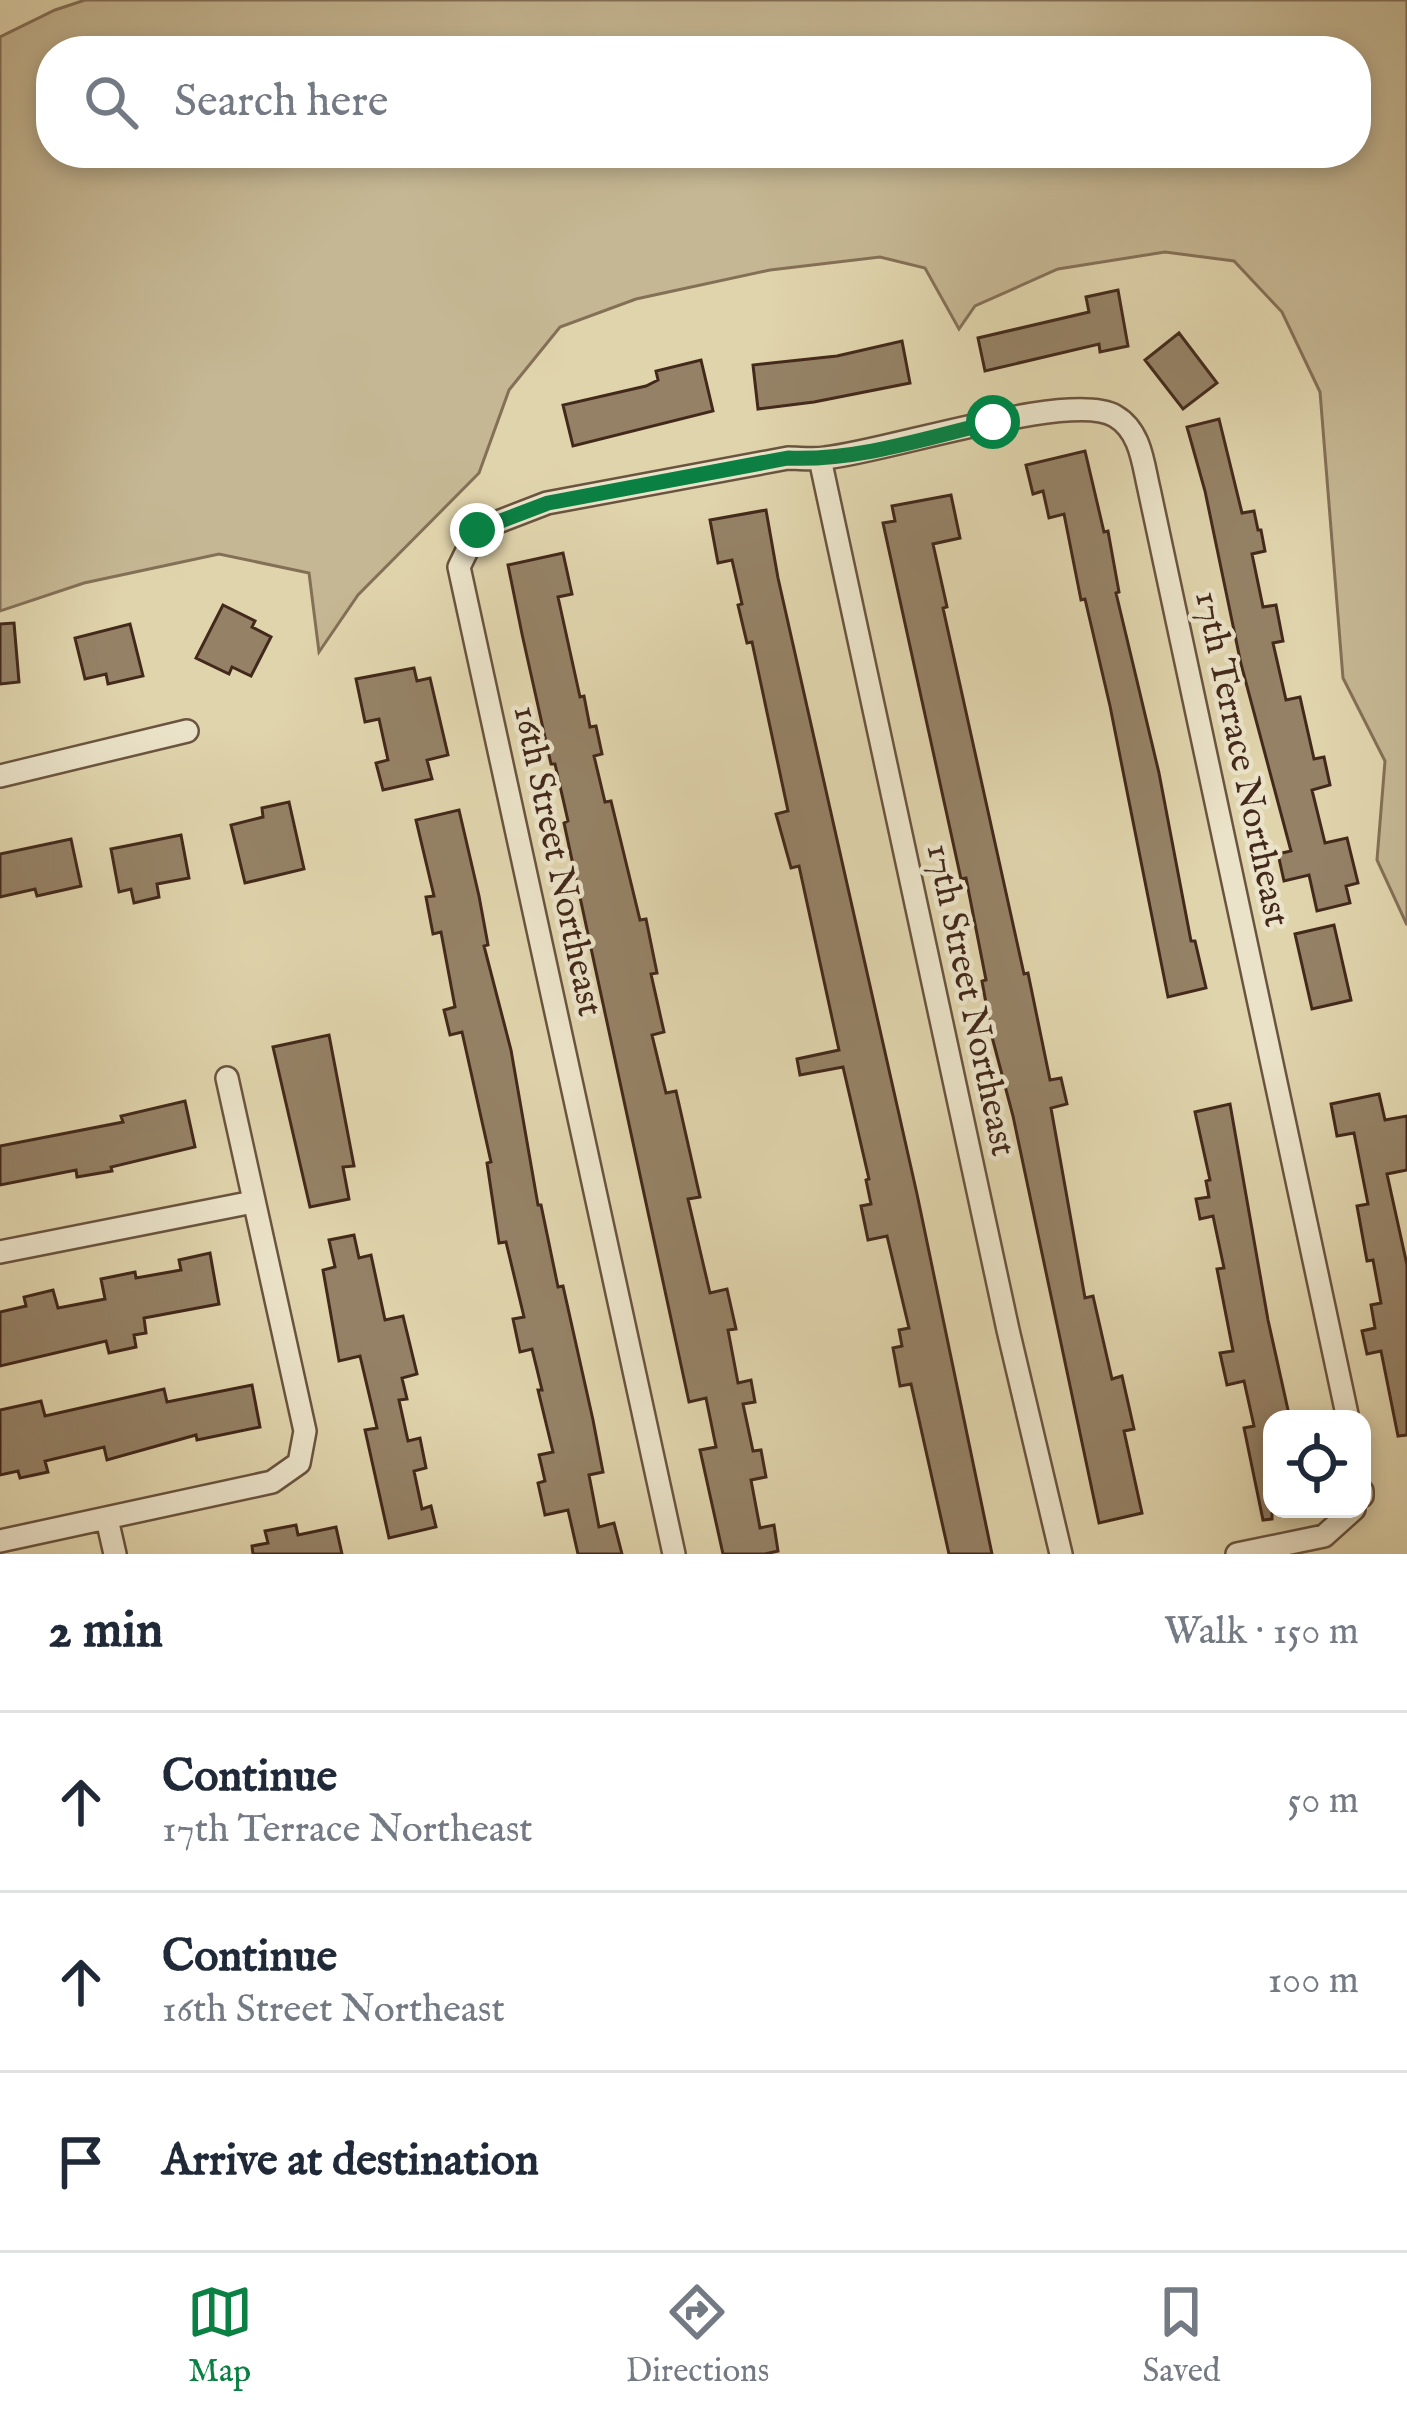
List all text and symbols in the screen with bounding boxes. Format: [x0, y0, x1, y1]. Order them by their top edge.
search box [36, 36, 1371, 168]
icon: search [78, 69, 144, 135]
text: Search here [174, 74, 388, 131]
route start [966, 395, 1020, 449]
route end [450, 503, 504, 557]
street label: 17th Terrace Northeast [1183, 587, 1299, 931]
street label: 16th Street Northeast [502, 701, 612, 1021]
street label: 17th Street Northeast [914, 840, 1026, 1160]
map controls [1263, 1410, 1371, 1518]
button: locate [1263, 1410, 1371, 1518]
text: 2 min [48, 1600, 163, 1665]
text: Walk · 150 m [1164, 1608, 1359, 1657]
text: Continue [162, 1749, 337, 1806]
icon: ahead [48, 1769, 114, 1835]
text: 50 m [1287, 1777, 1359, 1826]
text: 17th Terrace Northeast [162, 1806, 533, 1855]
text: Continue [162, 1929, 337, 1986]
icon: ahead [48, 1949, 114, 2015]
text: 100 m [1268, 1957, 1359, 2006]
text: 16th Street Northeast [162, 1986, 505, 2035]
icon: arrive [48, 2129, 114, 2195]
text: Arrive at destination [162, 2133, 539, 2190]
tab: Map [187, 2279, 253, 2393]
tab: Directions [626, 2279, 769, 2393]
tab: Saved [1142, 2279, 1220, 2393]

